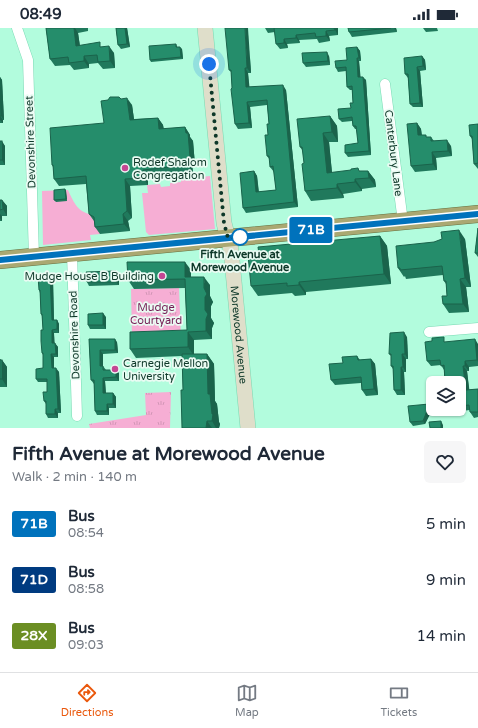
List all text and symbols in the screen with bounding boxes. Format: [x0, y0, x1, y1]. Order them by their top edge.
text: 08:49 [20, 5, 62, 23]
your location [199, 54, 219, 74]
street label: Devonshire Street [22, 95, 39, 189]
street label: Canterbury Lane [382, 109, 405, 197]
place label: Rodef Shalom Congregation [133, 156, 207, 182]
marker: Rodef Shalom Congregation [120, 163, 130, 173]
line badge: 71B [288, 217, 334, 243]
text: 71B [297, 221, 325, 238]
marker: Fifth Avenue at Morewood Avenue [231, 228, 249, 246]
place label: Fifth Avenue at Morewood Avenue [191, 248, 290, 274]
place label: Mudge House B Building [24, 270, 154, 283]
marker: Mudge House B Building [157, 271, 167, 281]
street label: Morewood Avenue [227, 285, 250, 385]
street label: Devonshire Road [66, 290, 83, 380]
park label: Mudge Courtyard [130, 301, 182, 327]
place label: Carnegie Mellon University [123, 357, 208, 383]
marker: Carnegie Mellon University [110, 364, 120, 374]
map controls [426, 376, 466, 416]
button: layers [426, 376, 466, 416]
button: heart [424, 441, 466, 483]
text: Fifth Avenue at Morewood Avenue [12, 443, 325, 465]
text: Walk · 2 min · 140 m [12, 469, 137, 485]
text: Bus [68, 507, 95, 525]
text: 71B [20, 515, 48, 532]
text: 5 min [426, 515, 466, 533]
text: 08:54 [68, 525, 104, 541]
text: Bus [68, 563, 95, 581]
text: 71D [20, 571, 48, 588]
text: 9 min [426, 571, 466, 589]
text: 08:58 [68, 581, 104, 597]
text: Bus [68, 619, 95, 637]
text: 28X [21, 627, 47, 644]
text: 14 min [417, 627, 466, 645]
text: 09:03 [68, 637, 104, 653]
tab: Directions [61, 682, 113, 719]
tab: Map [235, 682, 259, 719]
tab: Tickets [380, 682, 417, 719]

